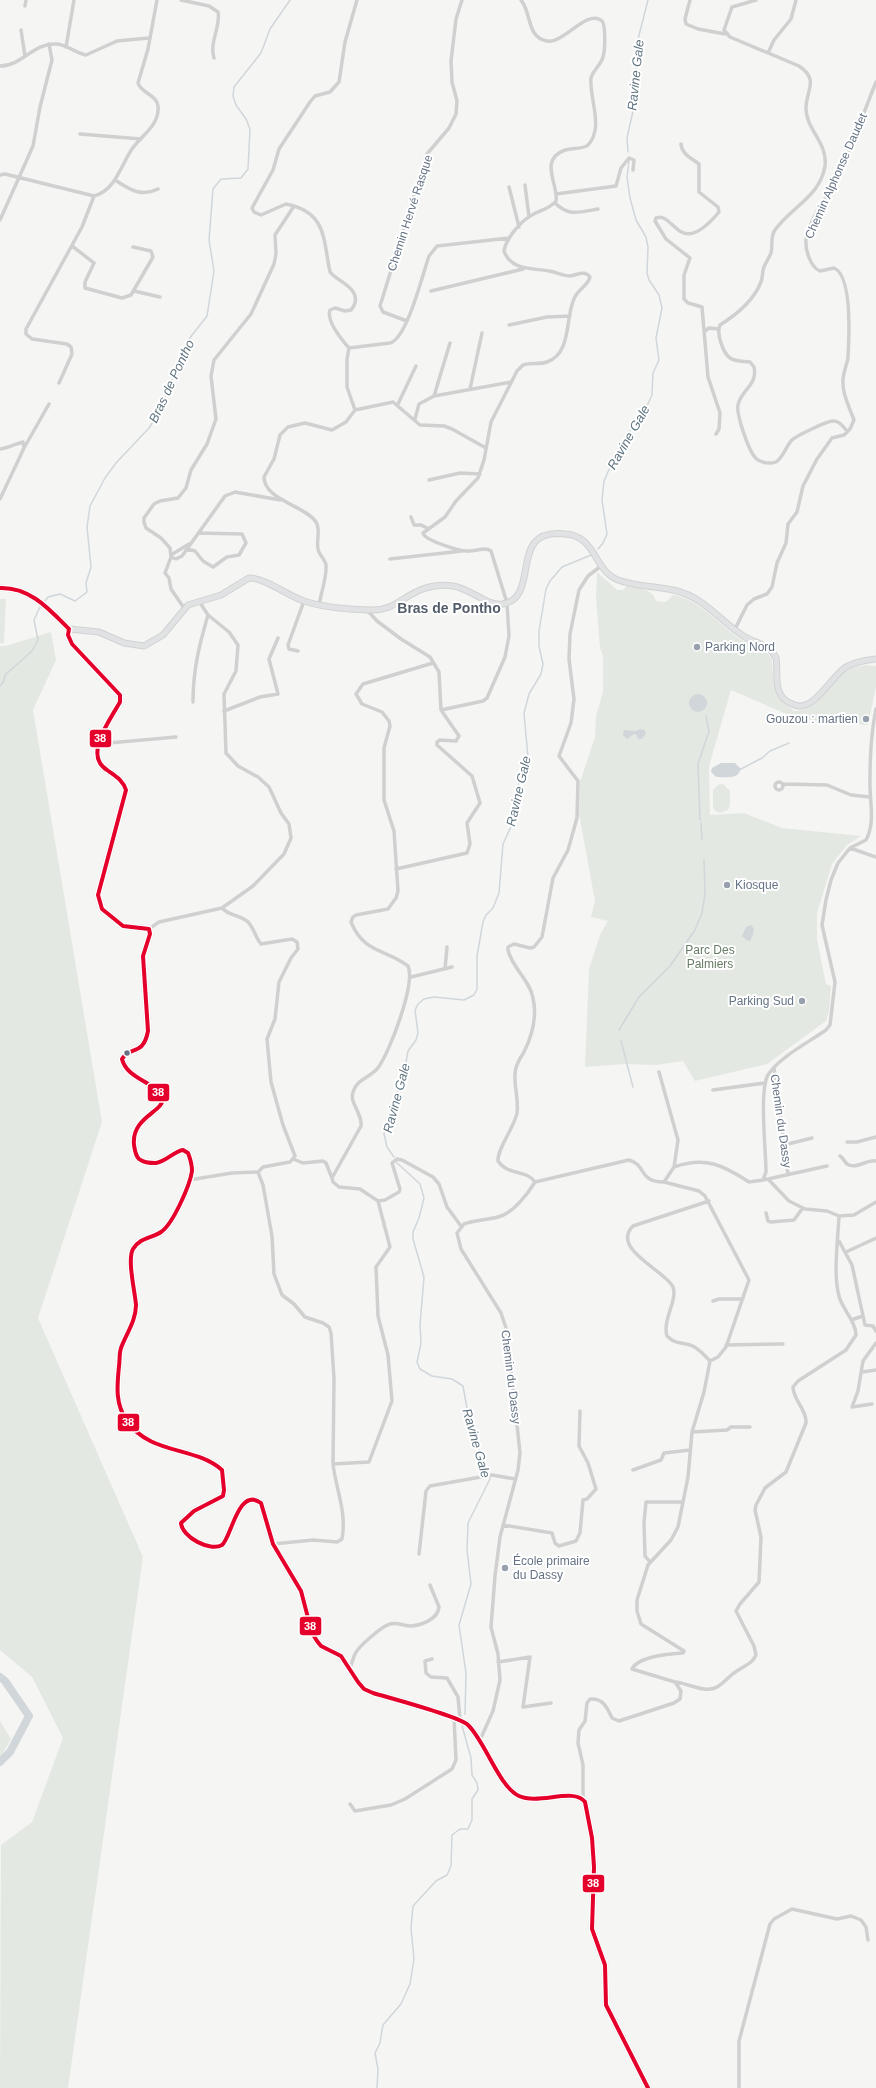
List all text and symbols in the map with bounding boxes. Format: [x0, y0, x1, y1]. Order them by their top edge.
water label: Ravine Gale [624, 39, 647, 111]
street label: Chemin Alphonse Daudet [802, 110, 870, 241]
street label: Chemin Hervé Rasque [385, 153, 436, 273]
water label: Bras de Pontho [146, 337, 197, 425]
water label: Ravine Gale [604, 403, 653, 472]
district label: Bras de Pontho [397, 600, 501, 616]
place label: Parking Nord [705, 640, 775, 654]
marker: Parking Nord [692, 642, 702, 652]
place label: Gouzou : martien [766, 712, 858, 726]
marker: Gouzou : martien [861, 714, 871, 724]
line badge: 38 [89, 729, 112, 748]
text: 38 [94, 732, 106, 744]
water label: Ravine Gale [503, 755, 534, 828]
place label: Kiosque [735, 878, 779, 892]
marker: Kiosque [722, 880, 732, 890]
park label: Parc Des Palmiers [685, 943, 735, 971]
place label: Parking Sud [729, 994, 794, 1008]
marker: Parking Sud [797, 996, 807, 1006]
unlabelled marker [122, 1048, 132, 1058]
water label: Ravine Gale [380, 1062, 413, 1135]
street label: Chemin du Dassy [767, 1073, 795, 1169]
line badge: 38 [147, 1083, 170, 1102]
text: 38 [152, 1086, 164, 1098]
street label: Chemin du Dassy [498, 1329, 524, 1425]
water label: Ravine Gale [459, 1407, 494, 1480]
line badge: 38 [117, 1413, 140, 1432]
text: 38 [122, 1416, 134, 1428]
place label: École primaire du Dassy [513, 1553, 590, 1582]
marker: École primaire du Dassy [500, 1563, 510, 1573]
line badge: 38 [299, 1616, 322, 1636]
text: 38 [304, 1620, 316, 1632]
line badge: 38 [582, 1874, 605, 1893]
text: 38 [587, 1877, 599, 1889]

